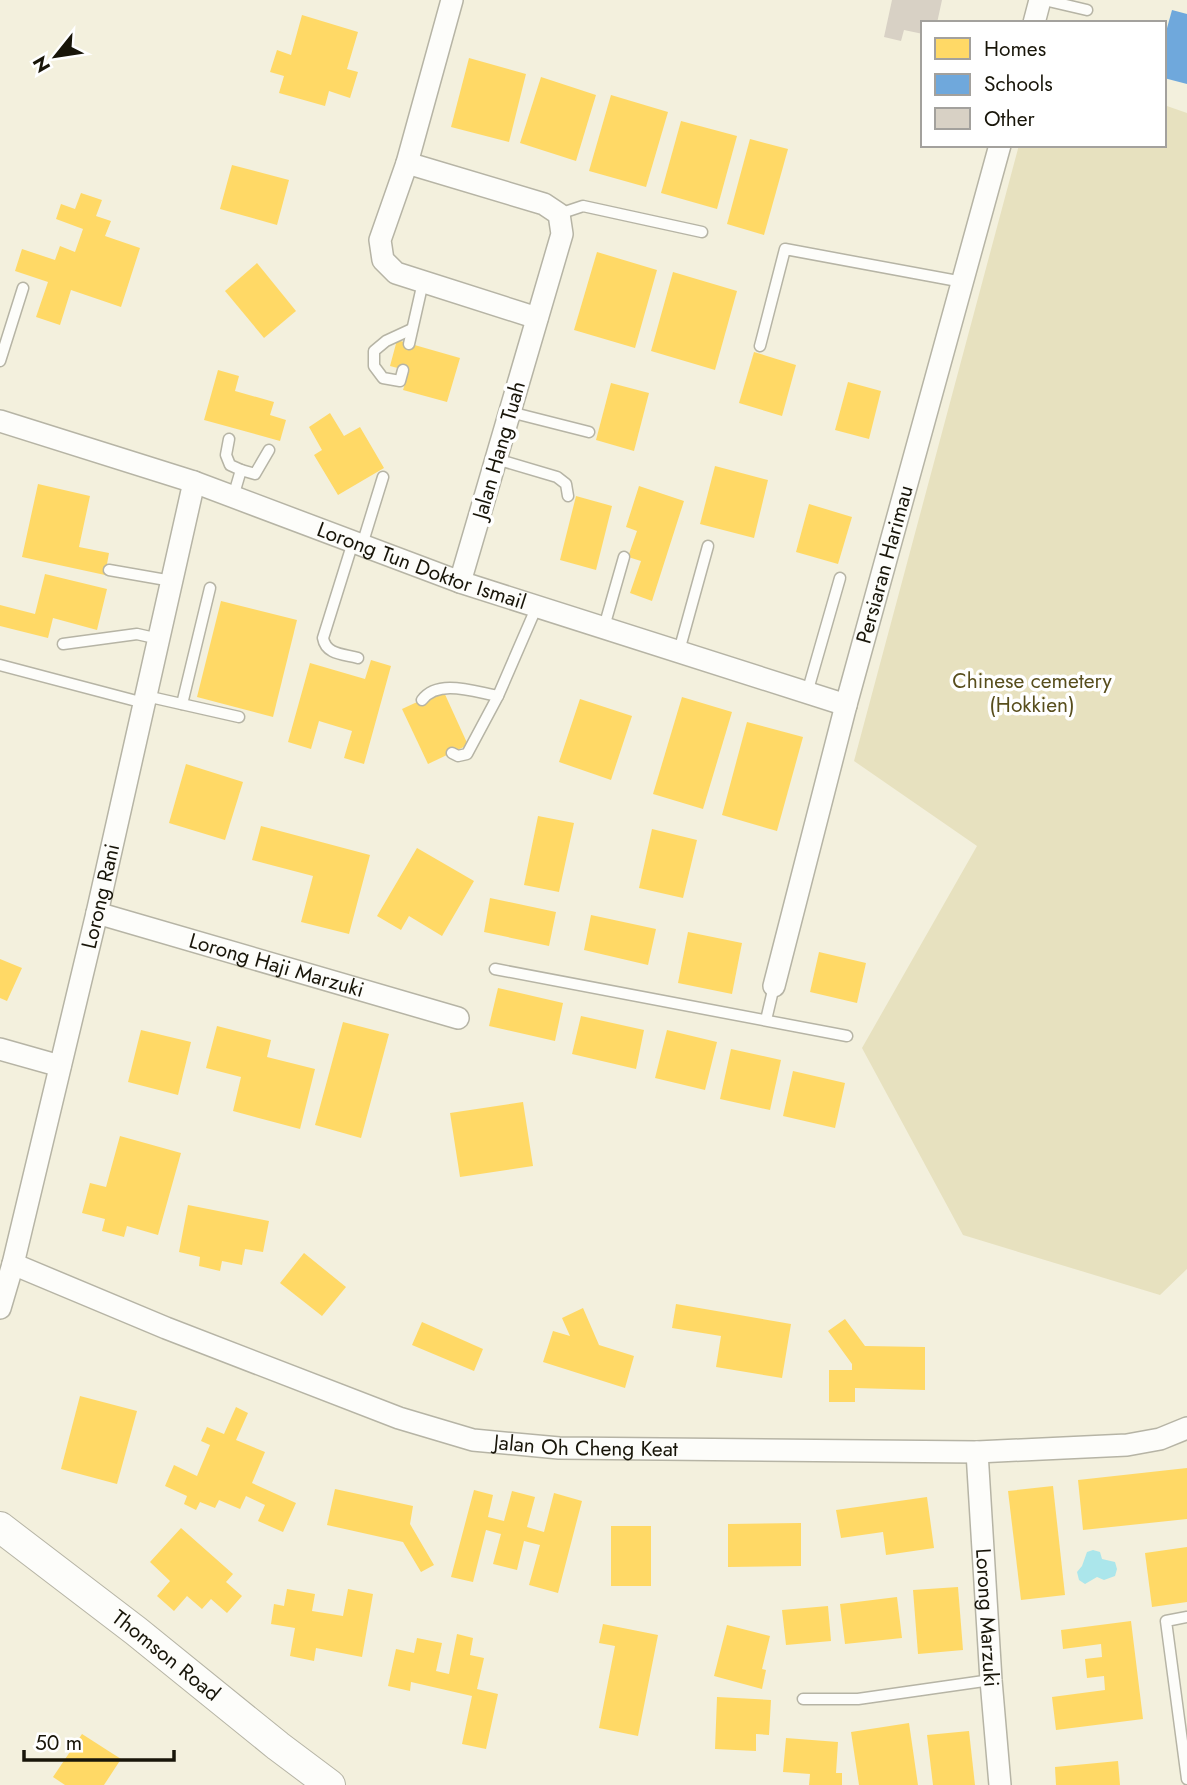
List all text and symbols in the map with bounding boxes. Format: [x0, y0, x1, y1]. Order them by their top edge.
north arrow [21, 21, 91, 91]
legend [921, 21, 1166, 147]
text: Homes [984, 34, 1046, 64]
text: N [26, 51, 57, 78]
text: Schools [984, 69, 1053, 99]
text: Other [984, 104, 1035, 134]
street label: Jalan Hang Tuah [464, 378, 533, 525]
street label: Persiaran Harimau [849, 482, 921, 647]
street label: Lorong Tun Doktor Ismail [313, 515, 530, 617]
park label: Chinese cemetery (Hokkien) [952, 666, 1112, 720]
street label: Lorong Rani [74, 841, 127, 952]
street label: Lorong Haji Marzuki [186, 926, 368, 1005]
street label: Jalan Oh Cheng Keat [490, 1427, 678, 1464]
street label: Lorong Marzuki [968, 1548, 1007, 1688]
street label: Thomson Road [106, 1603, 227, 1708]
scale bar [24, 1718, 175, 1762]
text: 50 m [35, 1728, 82, 1758]

